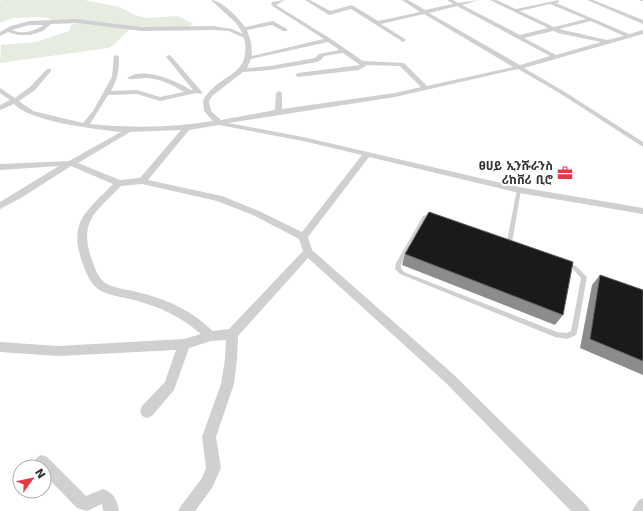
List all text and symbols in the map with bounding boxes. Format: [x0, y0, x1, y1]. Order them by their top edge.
place label: ፀሀይ ኢንሹራንስ ሪከቨሪ ቢሮ [479, 159, 553, 187]
office icon: ፀሀይ ኢንሹራንስ ሪከቨሪ ቢሮ [556, 164, 574, 182]
north arrow [12, 459, 52, 499]
text: N [32, 466, 48, 481]

